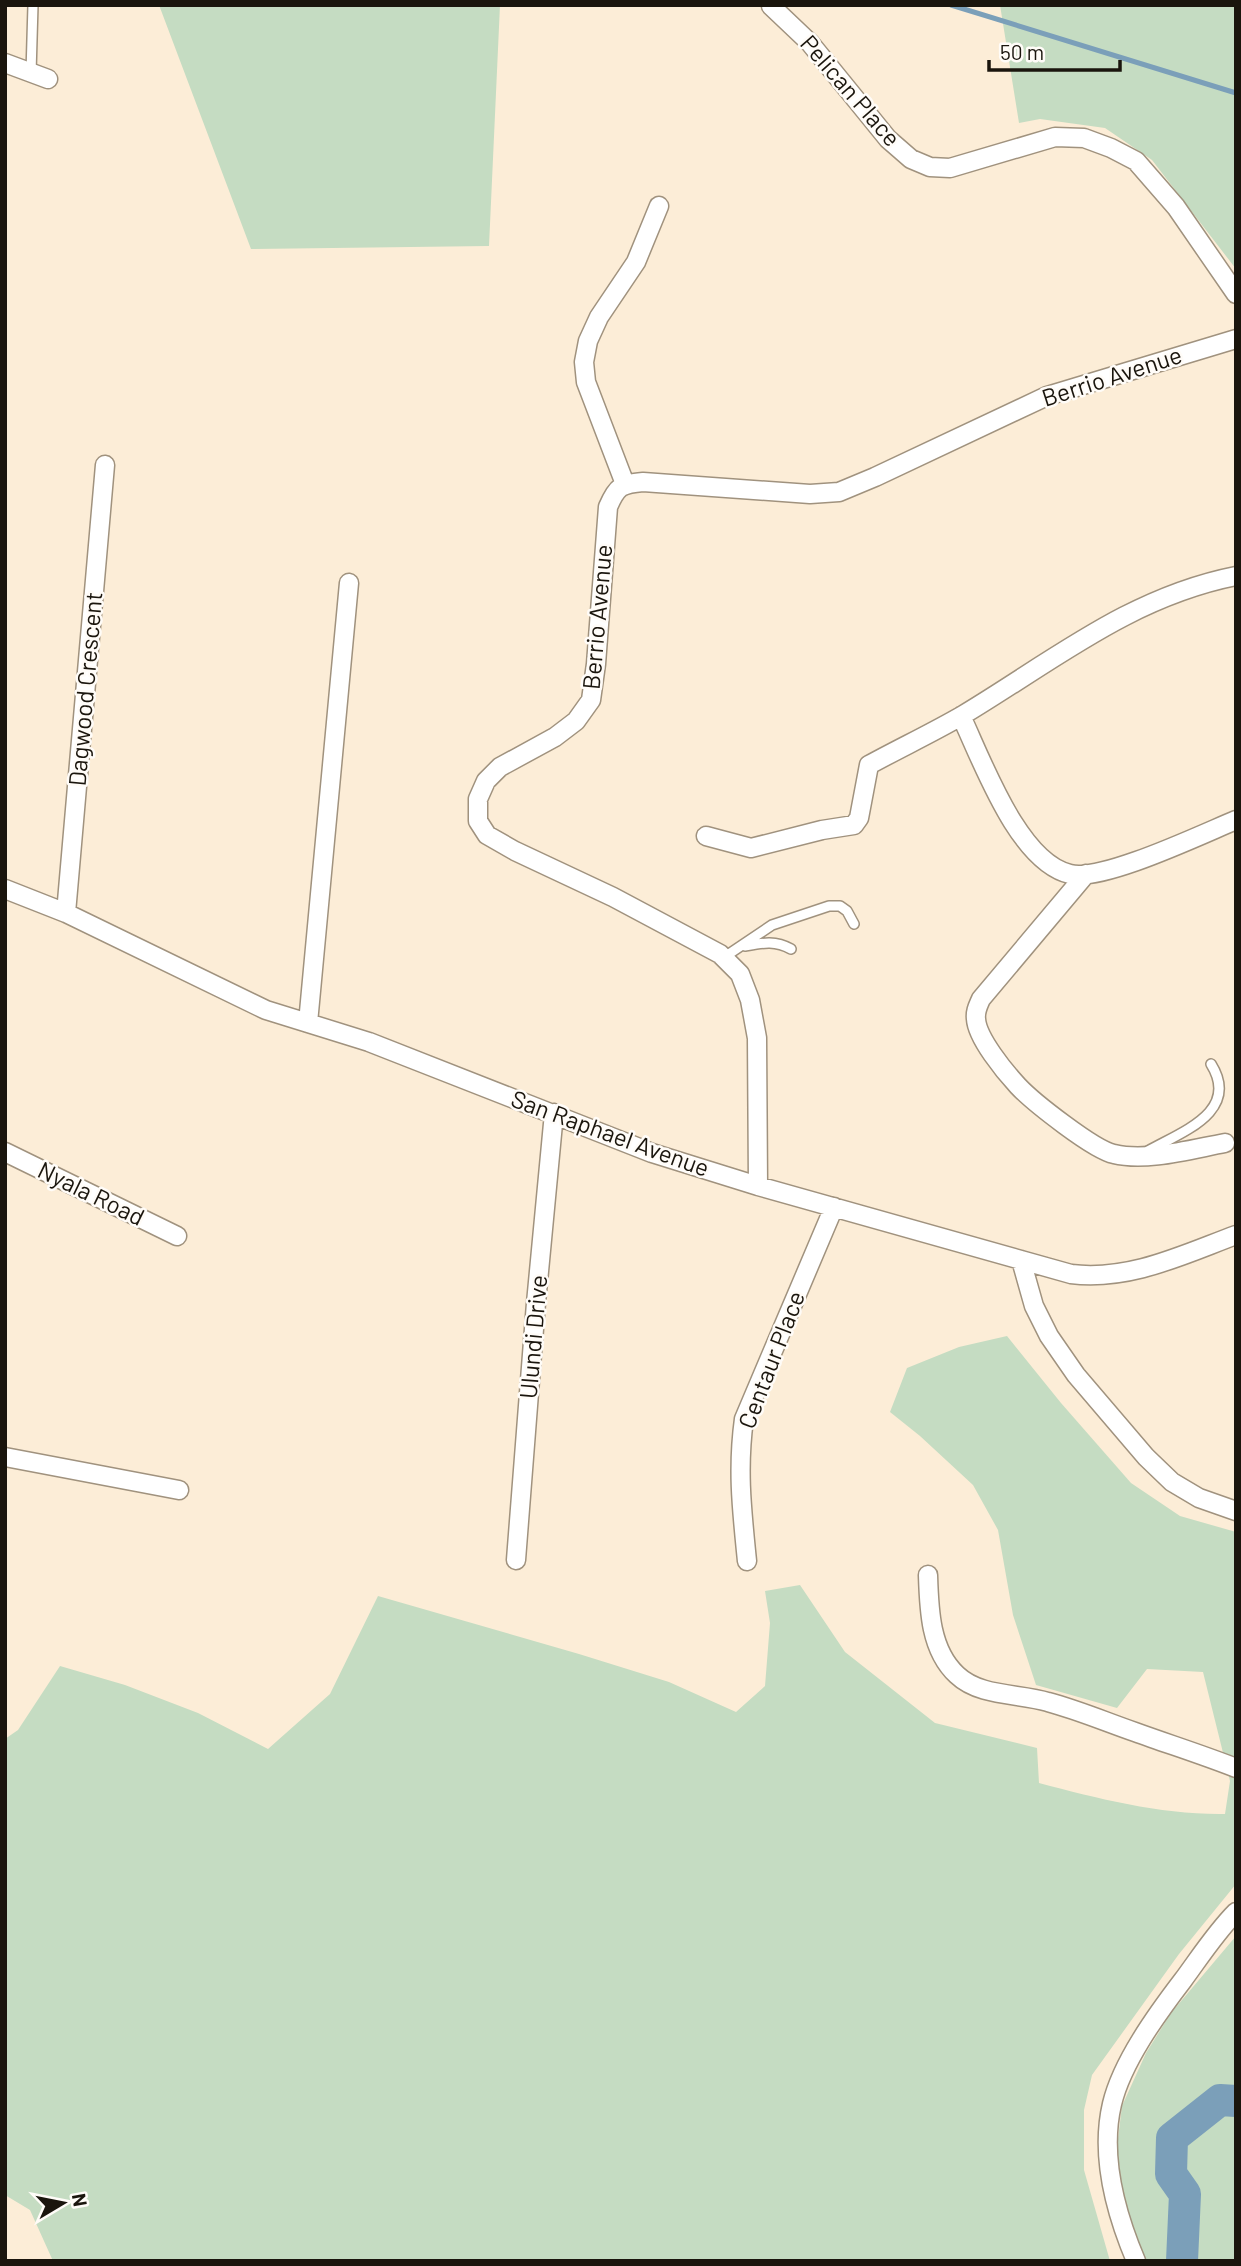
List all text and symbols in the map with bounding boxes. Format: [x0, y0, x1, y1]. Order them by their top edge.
street label: Pelican Place [795, 28, 907, 152]
scale bar [989, 28, 1120, 72]
text: 50 m [1000, 39, 1044, 64]
street label: Berrio Avenue [1038, 339, 1185, 412]
street label: Berrio Avenue [576, 543, 617, 691]
street label: Dagwood Crescent [62, 591, 107, 787]
street label: San Raphael Avenue [507, 1083, 714, 1182]
street label: Nyala Road [34, 1154, 150, 1231]
street label: Ulundi Drive [513, 1274, 552, 1400]
street label: Centaur Place [731, 1287, 810, 1432]
north arrow [28, 2168, 98, 2238]
text: N [68, 2192, 93, 2208]

